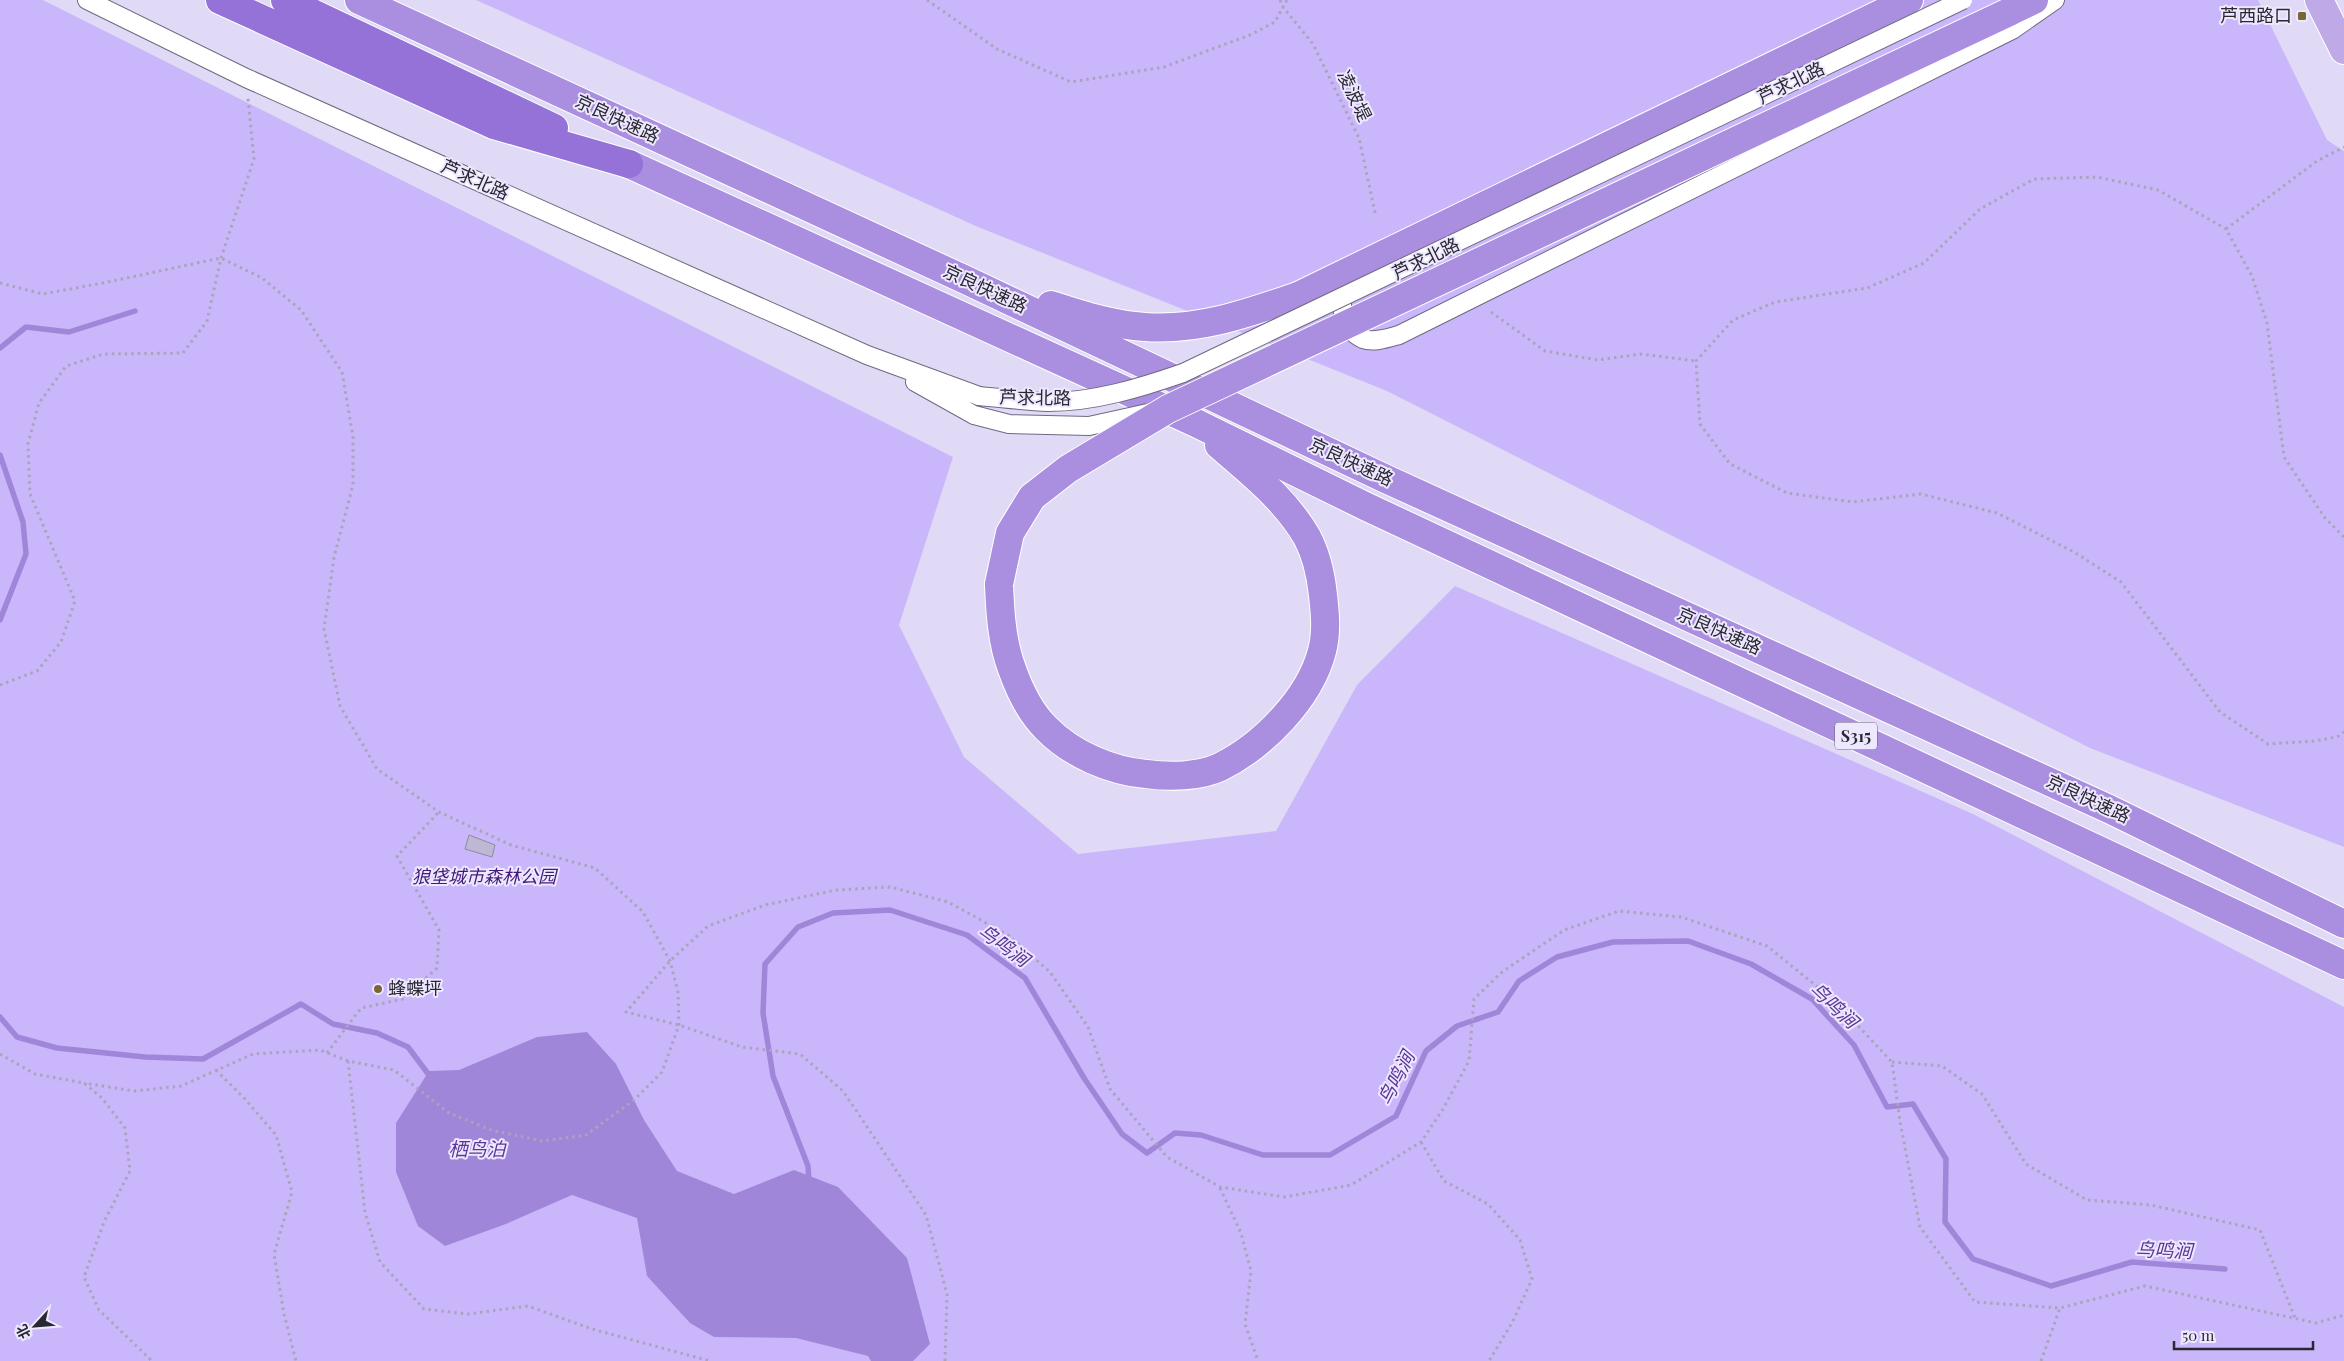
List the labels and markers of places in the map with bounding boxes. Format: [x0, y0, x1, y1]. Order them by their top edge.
place label: 芦西路口 [2220, 3, 2292, 27]
marker: 芦西路口 [2296, 10, 2308, 22]
place label: 蜂蝶坪 [388, 976, 442, 1000]
marker: 蜂蝶坪 [372, 983, 384, 995]

